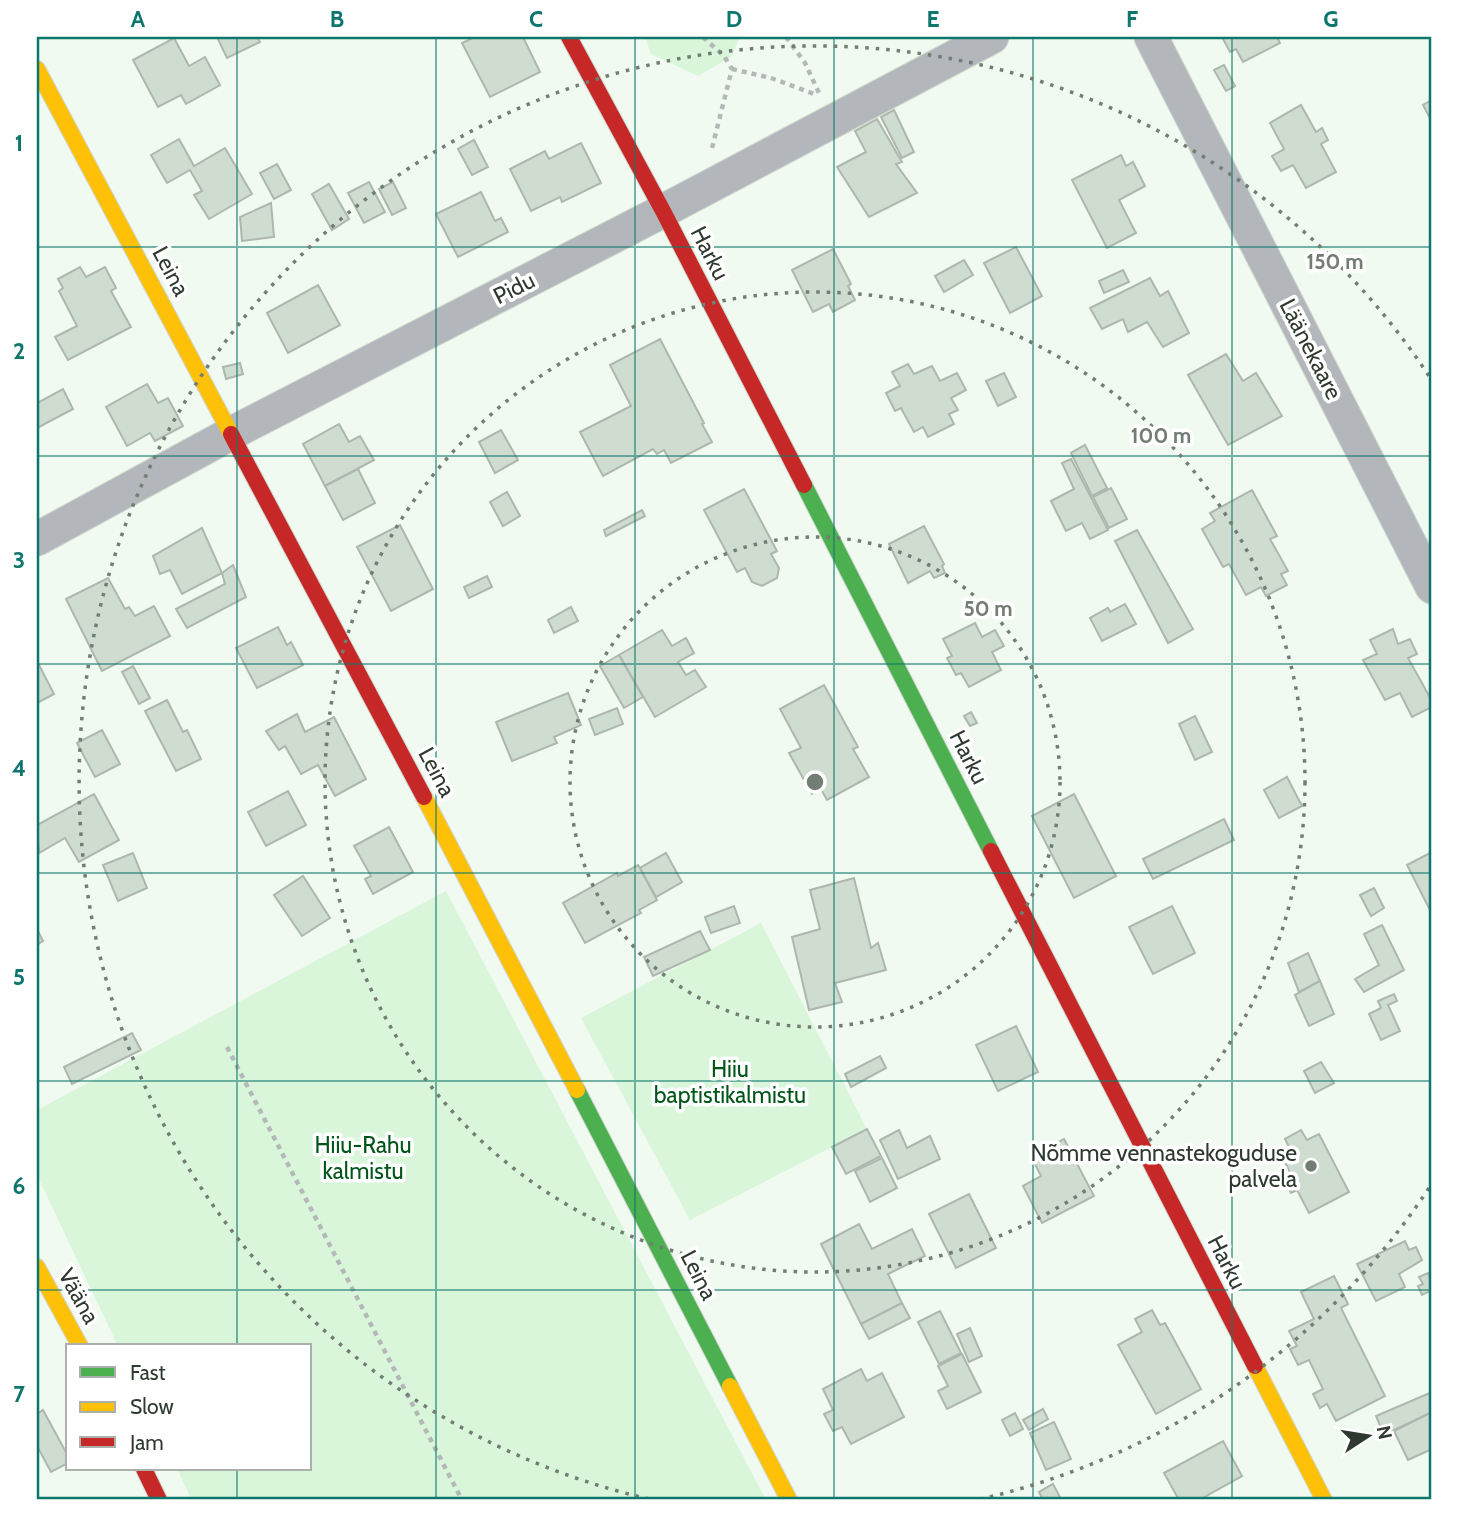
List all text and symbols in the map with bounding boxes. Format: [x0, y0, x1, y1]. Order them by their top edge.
text: A [131, 5, 146, 33]
text: B [330, 5, 344, 33]
text: C [529, 5, 543, 33]
text: D [726, 5, 742, 33]
text: E [926, 5, 940, 33]
text: F [1126, 5, 1138, 33]
text: G [1323, 5, 1339, 33]
text: 1 [15, 129, 23, 157]
street label: Harku [685, 221, 735, 285]
street label: Leina [146, 242, 196, 300]
text: 150 m [1307, 249, 1363, 274]
street label: Pidu [489, 266, 539, 310]
street label: Läänekaare [1274, 294, 1348, 404]
text: 2 [13, 337, 25, 365]
text: 100 m [1131, 423, 1191, 448]
text: 3 [13, 546, 25, 574]
text: 50 m [963, 596, 1013, 621]
street label: Harku [944, 725, 994, 789]
street label: Leina [412, 743, 462, 801]
text: 4 [12, 754, 26, 782]
centre of rings [803, 770, 827, 794]
text: 5 [13, 963, 25, 991]
park label: Hiiu baptistikalmistu [654, 1055, 806, 1109]
park label: Hiiu-Rahu kalmistu [315, 1131, 411, 1185]
place label: Nõmme vennastekoguduse palvela [1031, 1139, 1297, 1193]
marker: Nõmme vennastekoguduse palvela [1303, 1158, 1319, 1174]
text: 6 [13, 1172, 25, 1200]
street label: Harku [1202, 1230, 1252, 1294]
street label: Leina [675, 1246, 723, 1304]
street label: Vääna [52, 1263, 106, 1329]
legend [66, 1344, 312, 1470]
text: Fast [130, 1360, 166, 1385]
text: 7 [13, 1380, 25, 1408]
text: Slow [130, 1394, 174, 1419]
north arrow [1332, 1400, 1402, 1470]
text: N [1371, 1424, 1397, 1442]
text: Jam [129, 1430, 164, 1455]

